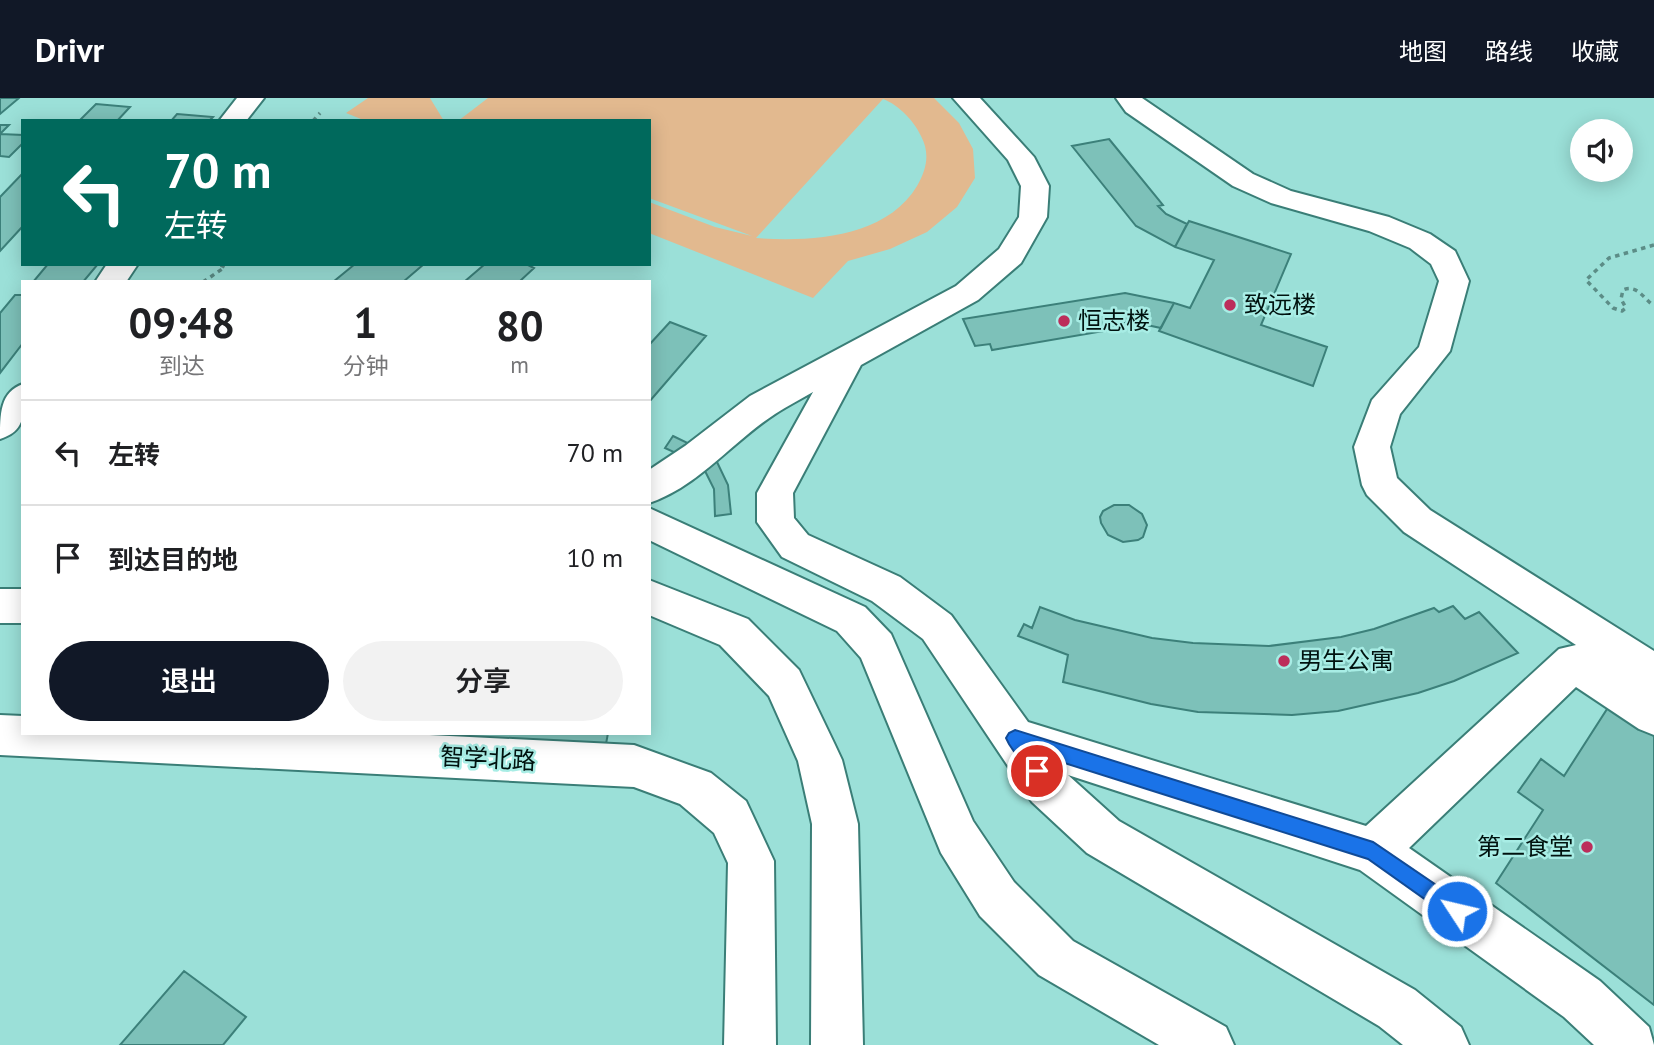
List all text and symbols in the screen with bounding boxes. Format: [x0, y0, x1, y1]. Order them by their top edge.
text: Drivr [35, 28, 104, 71]
text: 地图 [1399, 36, 1447, 67]
text: 路线 [1485, 36, 1533, 67]
text: 收藏 [1571, 36, 1619, 67]
map controls [1570, 119, 1633, 182]
button: sound [1570, 119, 1633, 182]
text: 70 m [164, 138, 271, 202]
icon: left [49, 147, 140, 238]
text: 左转 [164, 204, 228, 246]
place label: 致远楼 [1244, 289, 1316, 320]
text: 09:48 [128, 295, 235, 350]
text: 1 [354, 295, 377, 350]
marker: 致远楼 [1222, 297, 1238, 313]
text: 80 [496, 298, 544, 353]
place label: 恒志楼 [1078, 305, 1150, 336]
marker: 恒志楼 [1056, 313, 1072, 329]
text: m [510, 350, 529, 379]
text: 到达 [159, 351, 205, 380]
text: 分钟 [342, 351, 388, 380]
icon: left [49, 434, 87, 472]
text: 70 m [567, 436, 623, 469]
text: 左转 [108, 438, 160, 471]
icon: arrive [49, 539, 87, 577]
text: 10 m [567, 541, 623, 574]
text: 到达目的地 [108, 543, 238, 576]
button: 退出 [49, 641, 329, 721]
button: 分享 [343, 641, 623, 721]
place label: 男生公寓 [1298, 645, 1394, 676]
marker: 男生公寓 [1276, 653, 1292, 669]
street label: 智学北路 [439, 741, 537, 776]
pin [1007, 741, 1067, 801]
icon: arrive [1018, 752, 1056, 790]
place label: 第二食堂 [1477, 831, 1573, 862]
marker: 第二食堂 [1579, 839, 1595, 855]
position arrow [1420, 874, 1494, 948]

